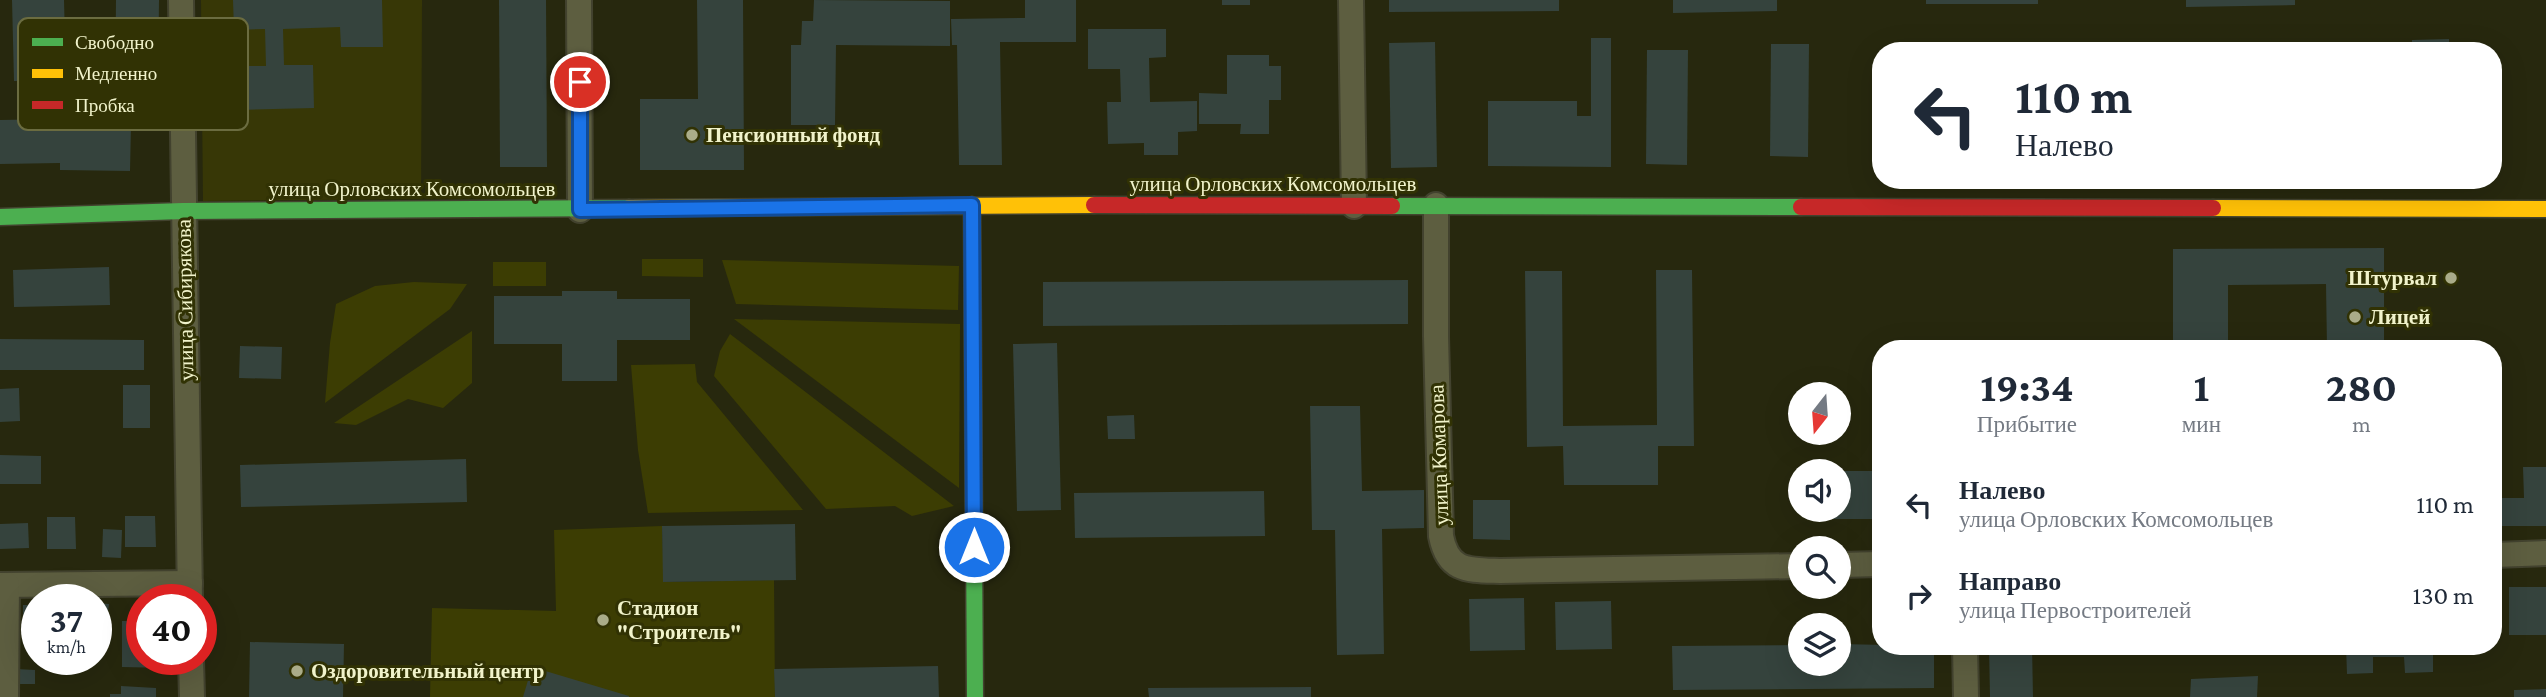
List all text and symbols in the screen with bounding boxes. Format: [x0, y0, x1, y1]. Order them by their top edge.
legend [18, 18, 248, 130]
text: Свободно [75, 32, 154, 53]
pin [550, 52, 610, 112]
text: Медленно [75, 63, 157, 84]
icon: arrive [561, 63, 599, 101]
text: 110 m [2015, 69, 2132, 124]
icon: left [1900, 70, 1991, 161]
text: Пробка [75, 95, 135, 116]
place label: Пенсионный фонд [706, 123, 881, 147]
marker: Пенсионный фонд [684, 127, 700, 143]
text: Налево [2015, 127, 2114, 163]
street label: улица Орловских Комсомольцев [1130, 172, 1417, 196]
street label: улица Орловских Комсомольцев [269, 177, 556, 201]
street label: улица Сибирякова [172, 218, 198, 381]
place label: Штурвал [2348, 266, 2437, 290]
marker: Штурвал [2443, 270, 2459, 286]
place label: Лицей [2369, 305, 2430, 329]
marker: Лицей [2347, 309, 2363, 325]
text: 19:34 [1980, 363, 2074, 410]
text: 1 [2194, 363, 2209, 410]
text: 280 [2326, 363, 2397, 410]
north arrow [1788, 382, 1852, 444]
map controls [1788, 382, 1851, 676]
street label: улица Комарова [1425, 383, 1453, 526]
text: Прибытие [1977, 411, 2077, 437]
text: мин [2182, 411, 2221, 437]
text: m [2352, 411, 2371, 437]
button: sound [1788, 459, 1851, 522]
text: Налево [1959, 476, 2045, 505]
icon: left [1900, 486, 1938, 524]
text: 110 m [2416, 490, 2474, 519]
text: улица Орловских Комсомольцев [1959, 506, 2273, 532]
position arrow [937, 510, 1011, 584]
button: search [1788, 536, 1851, 599]
text: Направо [1959, 567, 2061, 596]
icon: right [1900, 577, 1938, 615]
text: 130 m [2413, 581, 2474, 610]
speed limit sign: 40 [126, 584, 217, 675]
place label: Стадион "Строитель" [617, 596, 741, 644]
text: улица Первостроителей [1959, 597, 2191, 623]
text: 37 [50, 601, 83, 640]
marker: Стадион "Строитель" [595, 612, 611, 628]
button: layers [1788, 613, 1851, 676]
text: km/h [47, 637, 86, 657]
place label: Оздоровительный центр [311, 659, 545, 683]
marker: Оздоровительный центр [289, 663, 305, 679]

